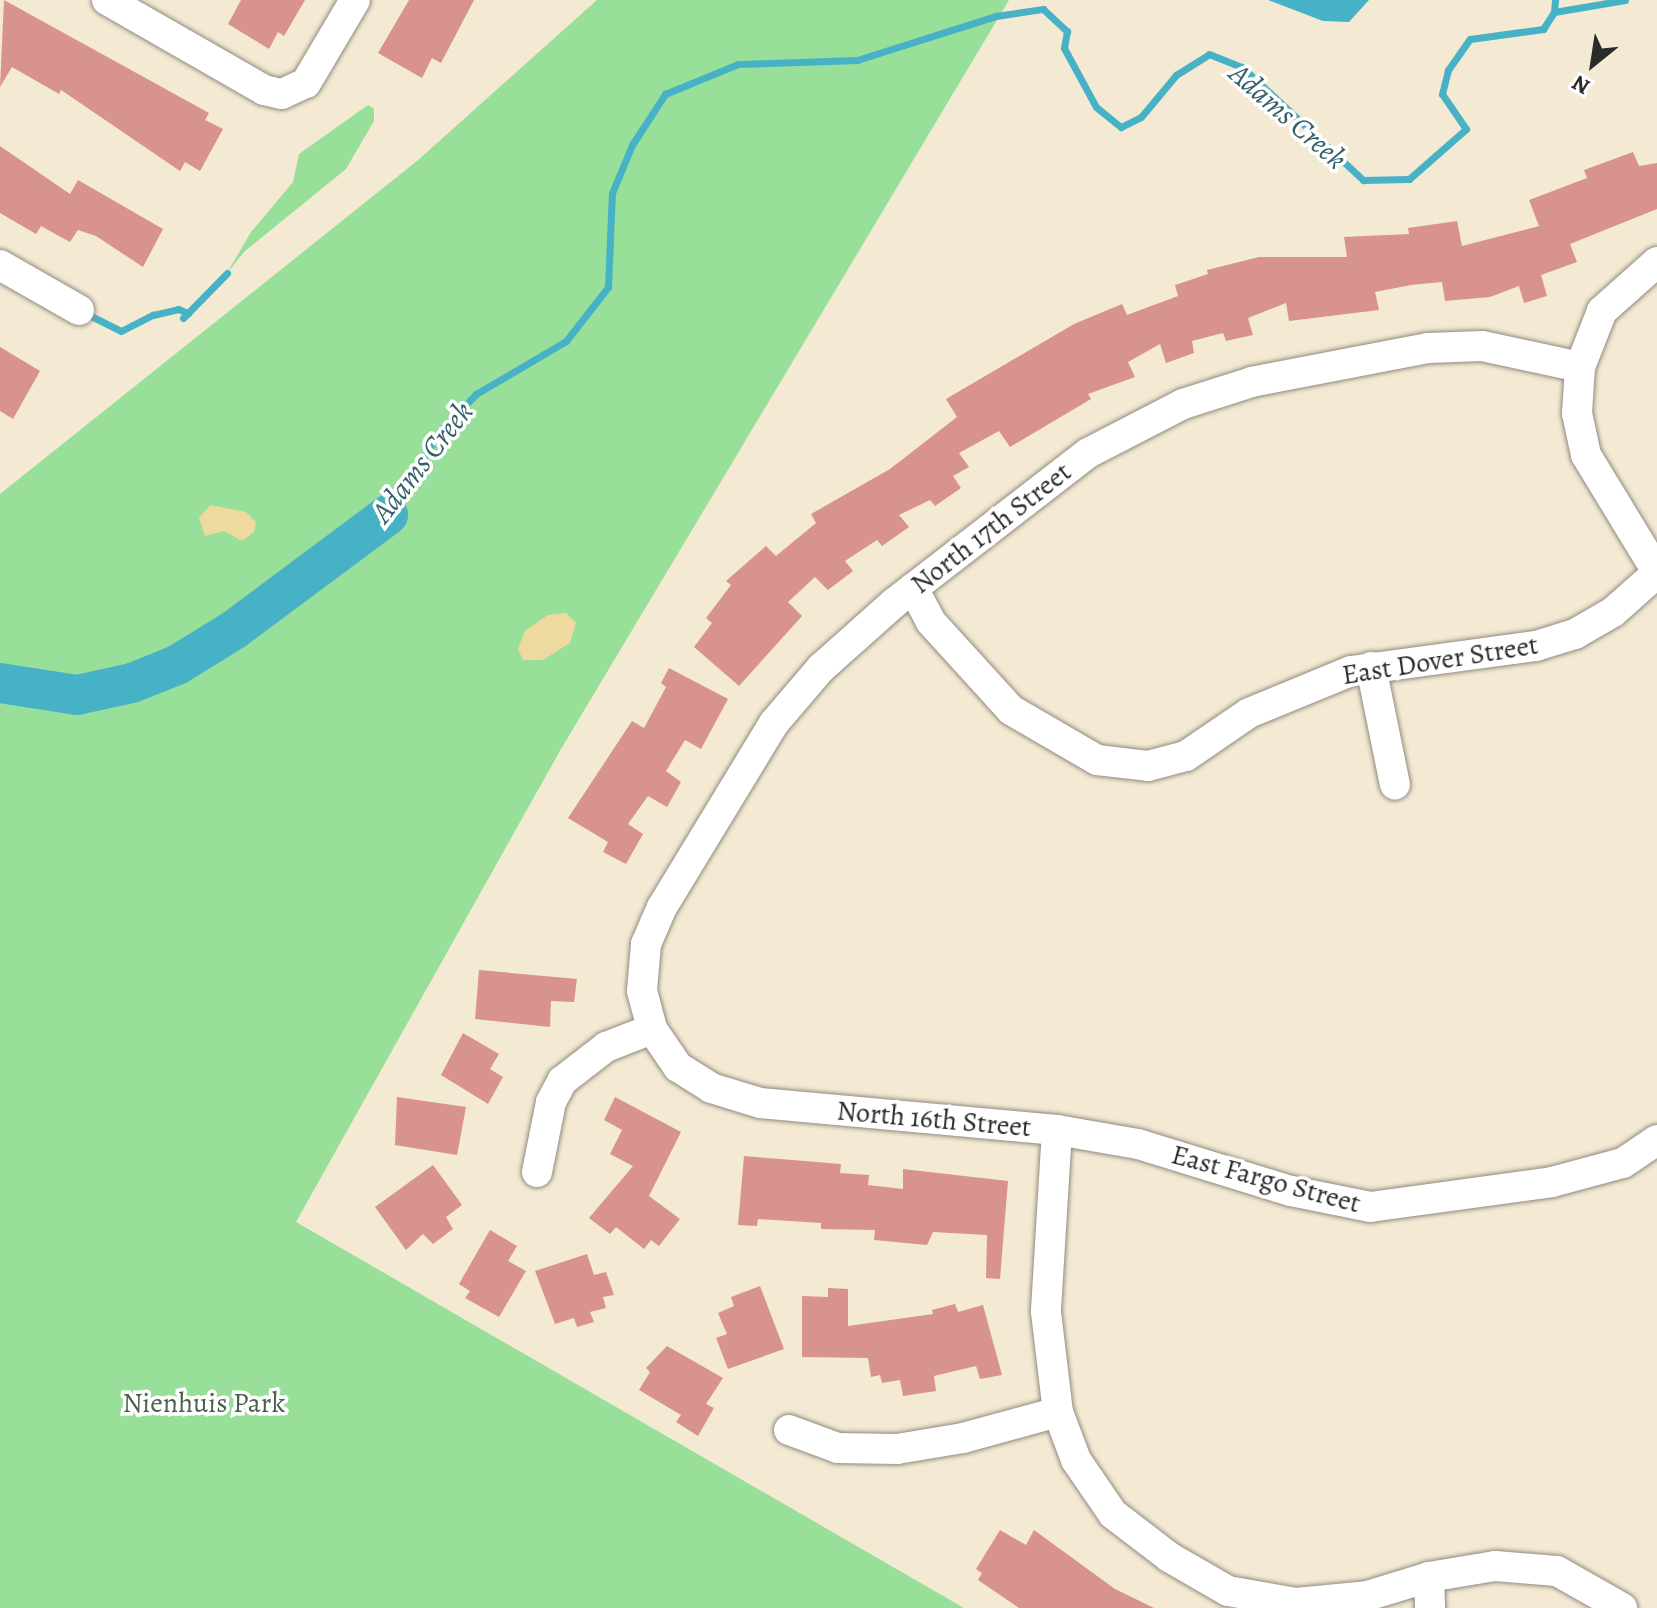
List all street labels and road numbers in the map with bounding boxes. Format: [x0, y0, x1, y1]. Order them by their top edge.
street label: North 17th Street [904, 455, 1078, 601]
street label: East Dover Street [1340, 628, 1540, 692]
street label: North 16th Street [835, 1094, 1033, 1144]
street label: East Fargo Street [1168, 1138, 1364, 1220]

